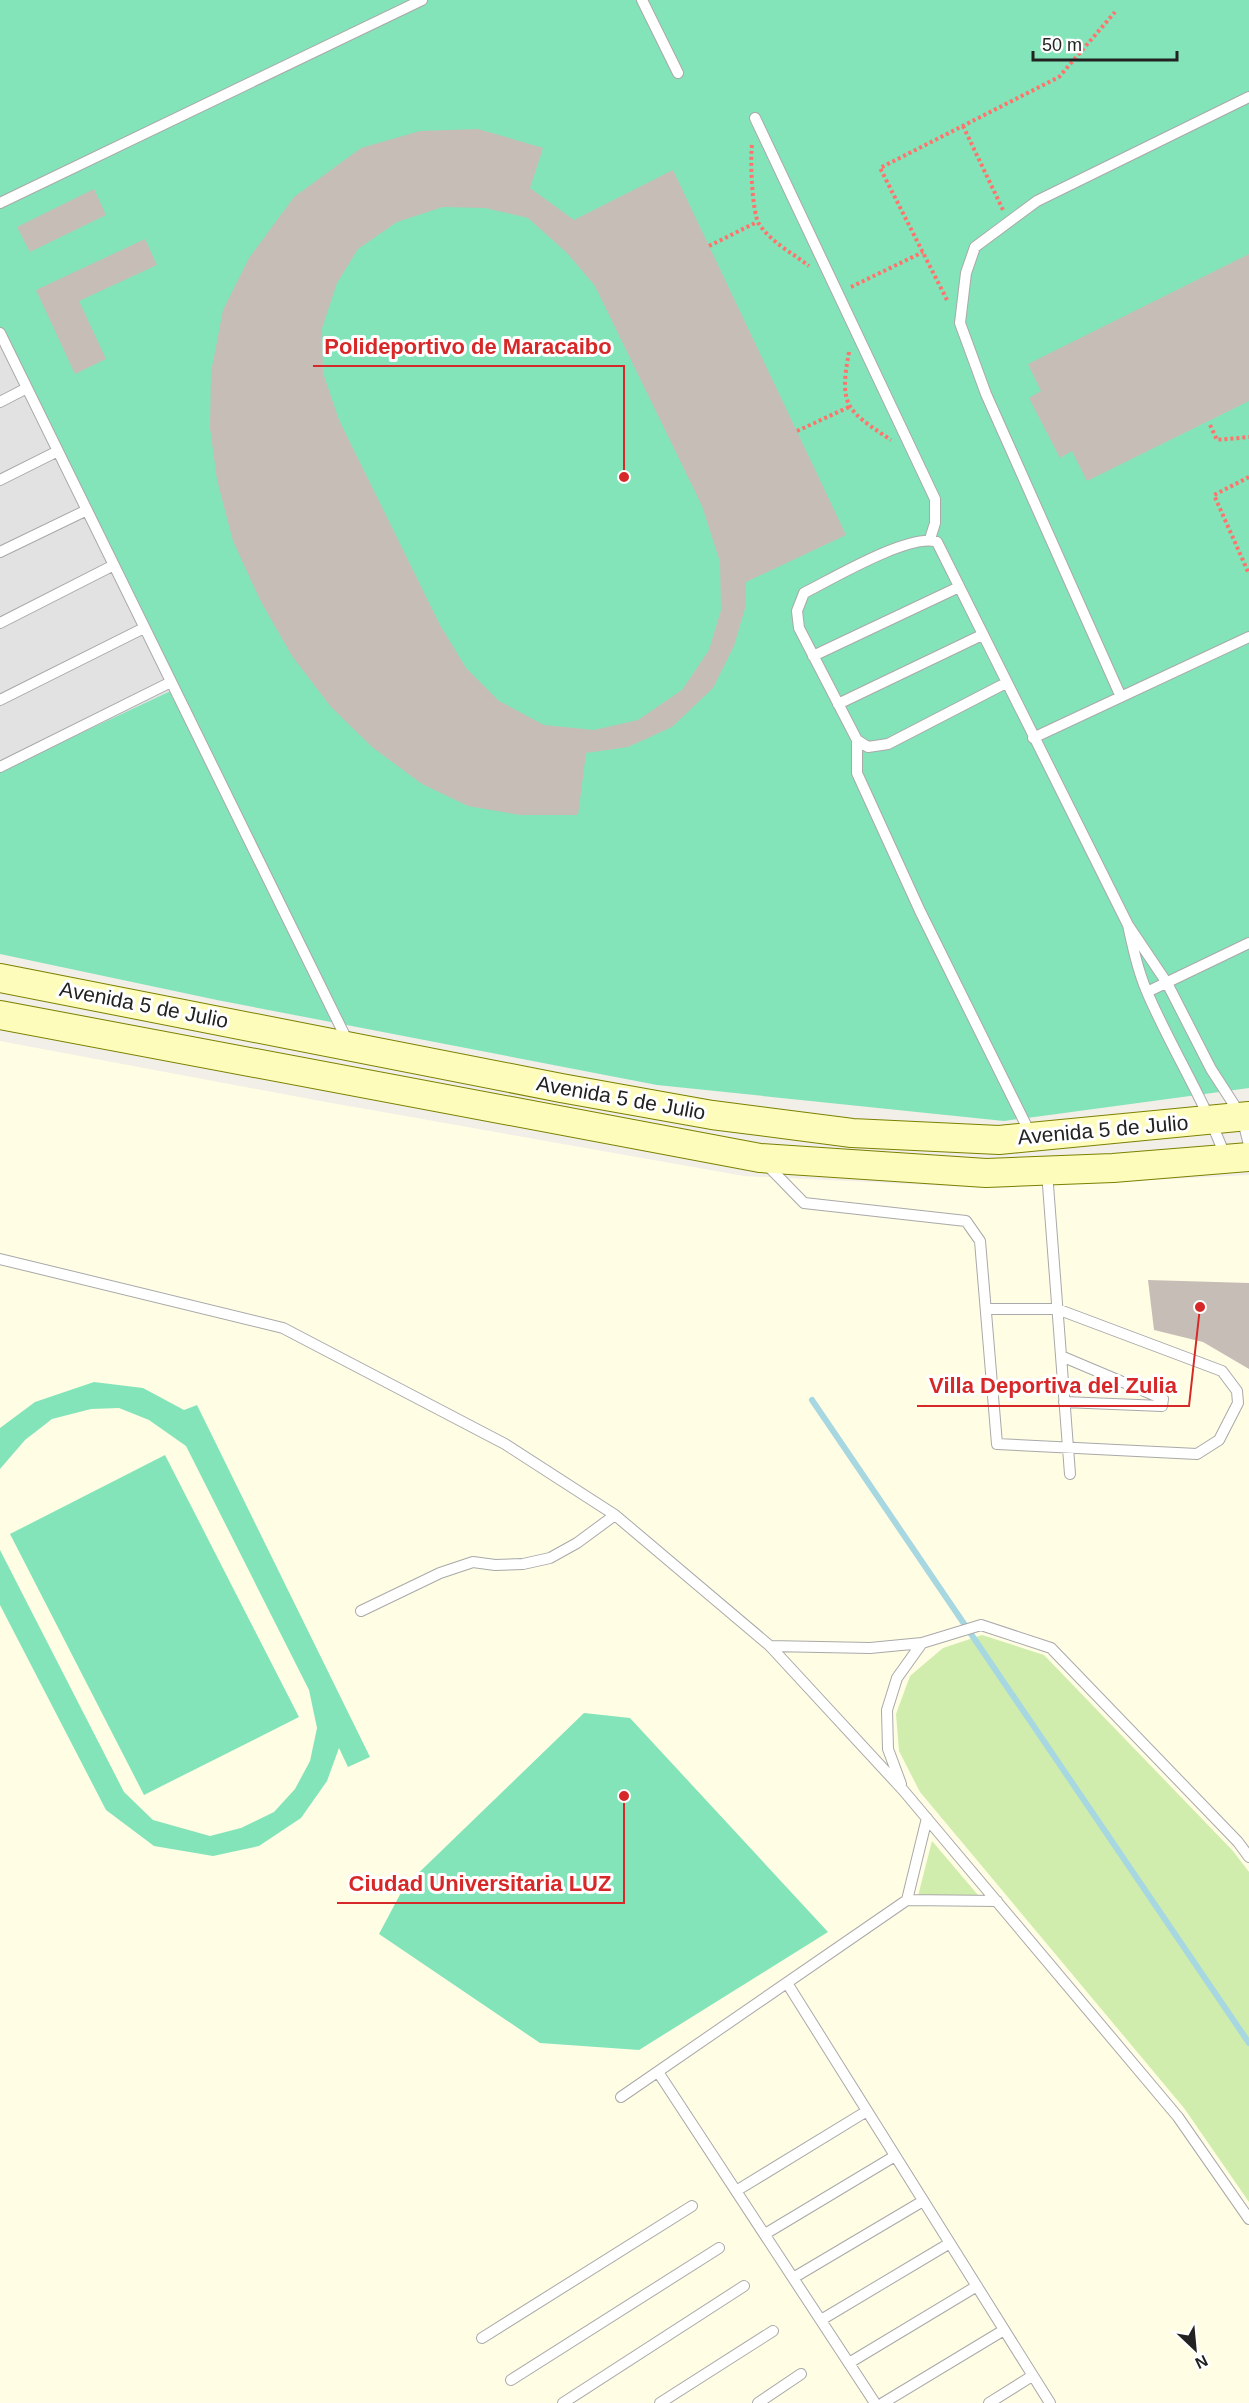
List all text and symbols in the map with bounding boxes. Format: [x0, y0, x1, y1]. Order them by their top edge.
scale bar [1033, 24, 1177, 62]
text: 50 m [1042, 35, 1082, 55]
callout: Polideportivo de Maracaibo [313, 326, 624, 366]
text: Polideportivo de Maracaibo [324, 334, 612, 359]
street label: Avenida 5 de Julio [58, 977, 230, 1032]
street label: Avenida 5 de Julio [535, 1071, 707, 1124]
street label: Avenida 5 de Julio [1017, 1111, 1189, 1148]
callout: Villa Deportiva del Zulia [917, 1366, 1189, 1406]
text: Villa Deportiva del Zulia [929, 1373, 1178, 1398]
callout: Ciudad Universitaria LUZ [337, 1863, 624, 1903]
text: Ciudad Universitaria LUZ [349, 1871, 611, 1896]
north arrow [1165, 2319, 1225, 2379]
text: N [1192, 2352, 1210, 2372]

